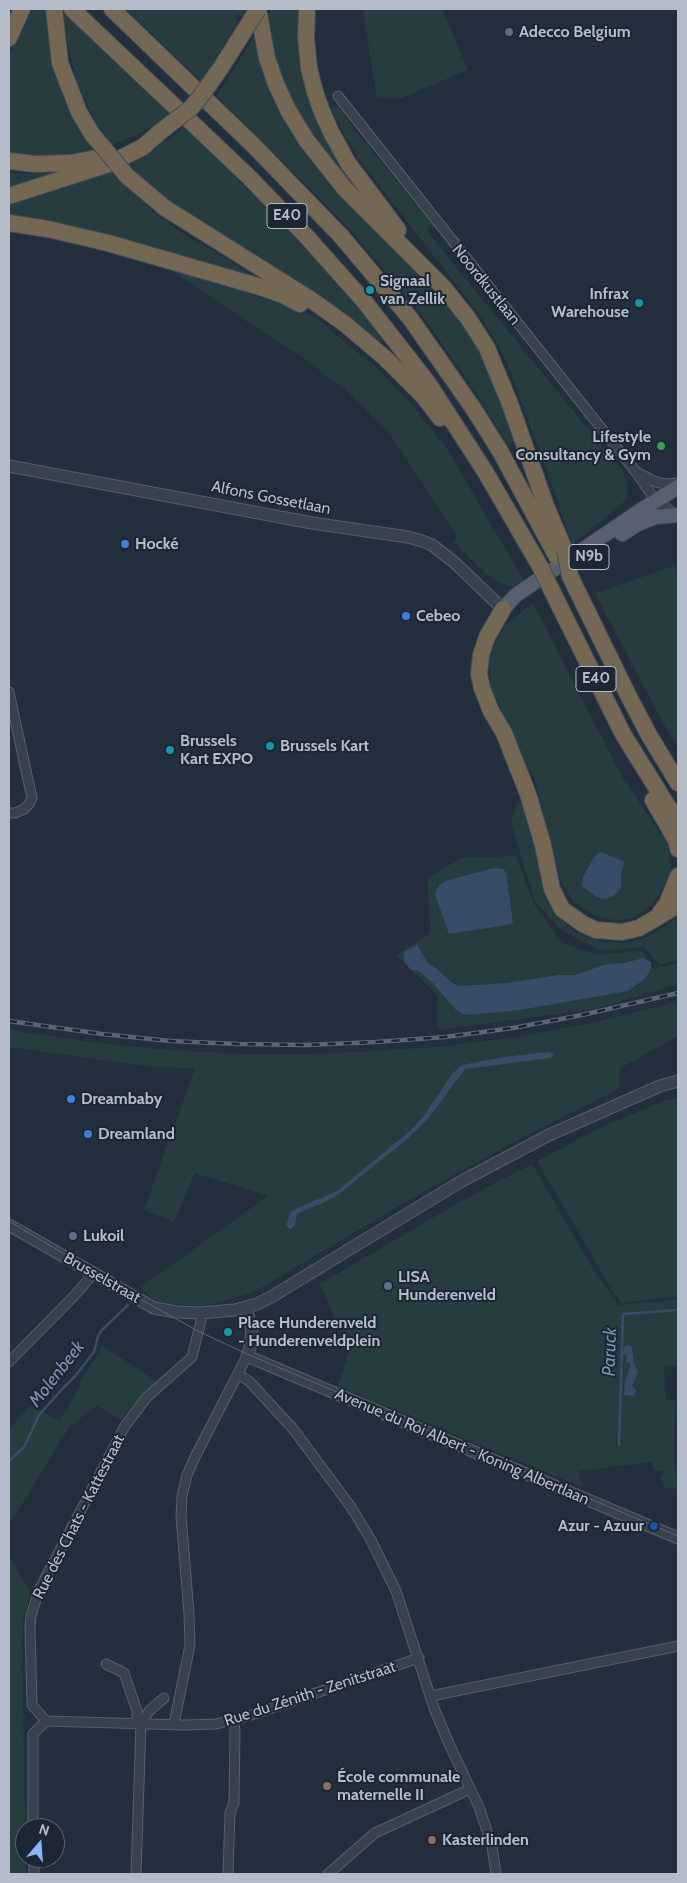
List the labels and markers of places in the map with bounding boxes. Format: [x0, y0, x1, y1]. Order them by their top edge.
place label: Adecco Belgium [519, 22, 631, 42]
marker: Adecco Belgium [503, 26, 515, 38]
place label: Signaal van Zellik [380, 271, 445, 309]
marker: Signaal van Zellik [364, 284, 376, 296]
place label: Infrax Warehouse [551, 284, 629, 322]
marker: Infrax Warehouse [633, 297, 645, 309]
place label: Lifestyle Consultancy & Gym [515, 427, 651, 465]
marker: Lifestyle Consultancy & Gym [655, 440, 667, 452]
place label: Hocké [135, 534, 179, 554]
marker: Hocké [119, 538, 131, 550]
place label: Cebeo [416, 606, 460, 626]
marker: Cebeo [400, 610, 412, 622]
place label: Brussels Kart EXPO [180, 731, 253, 769]
place label: Brussels Kart [280, 736, 369, 756]
marker: Brussels Kart [264, 740, 276, 752]
marker: Brussels Kart EXPO [164, 744, 176, 756]
place label: Dreambaby [81, 1089, 162, 1109]
marker: Dreambaby [65, 1093, 77, 1105]
place label: Dreamland [98, 1124, 175, 1144]
marker: Dreamland [82, 1128, 94, 1140]
place label: Lukoil [83, 1226, 124, 1246]
marker: Lukoil [67, 1230, 79, 1242]
place label: LISA Hunderenveld [398, 1267, 496, 1305]
marker: LISA Hunderenveld [382, 1280, 394, 1292]
place label: Place Hunderenveld - Hunderenveldplein [238, 1313, 380, 1351]
marker: Place Hunderenveld - Hunderenveldplein [222, 1326, 234, 1338]
place label: Azur - Azuur [558, 1516, 644, 1536]
marker: Azur - Azuur [648, 1520, 660, 1532]
place label: École communale maternelle II [337, 1767, 460, 1805]
marker: École communale maternelle II [321, 1780, 333, 1792]
place label: Kasterlinden [442, 1830, 529, 1850]
marker: Kasterlinden [426, 1834, 438, 1846]

